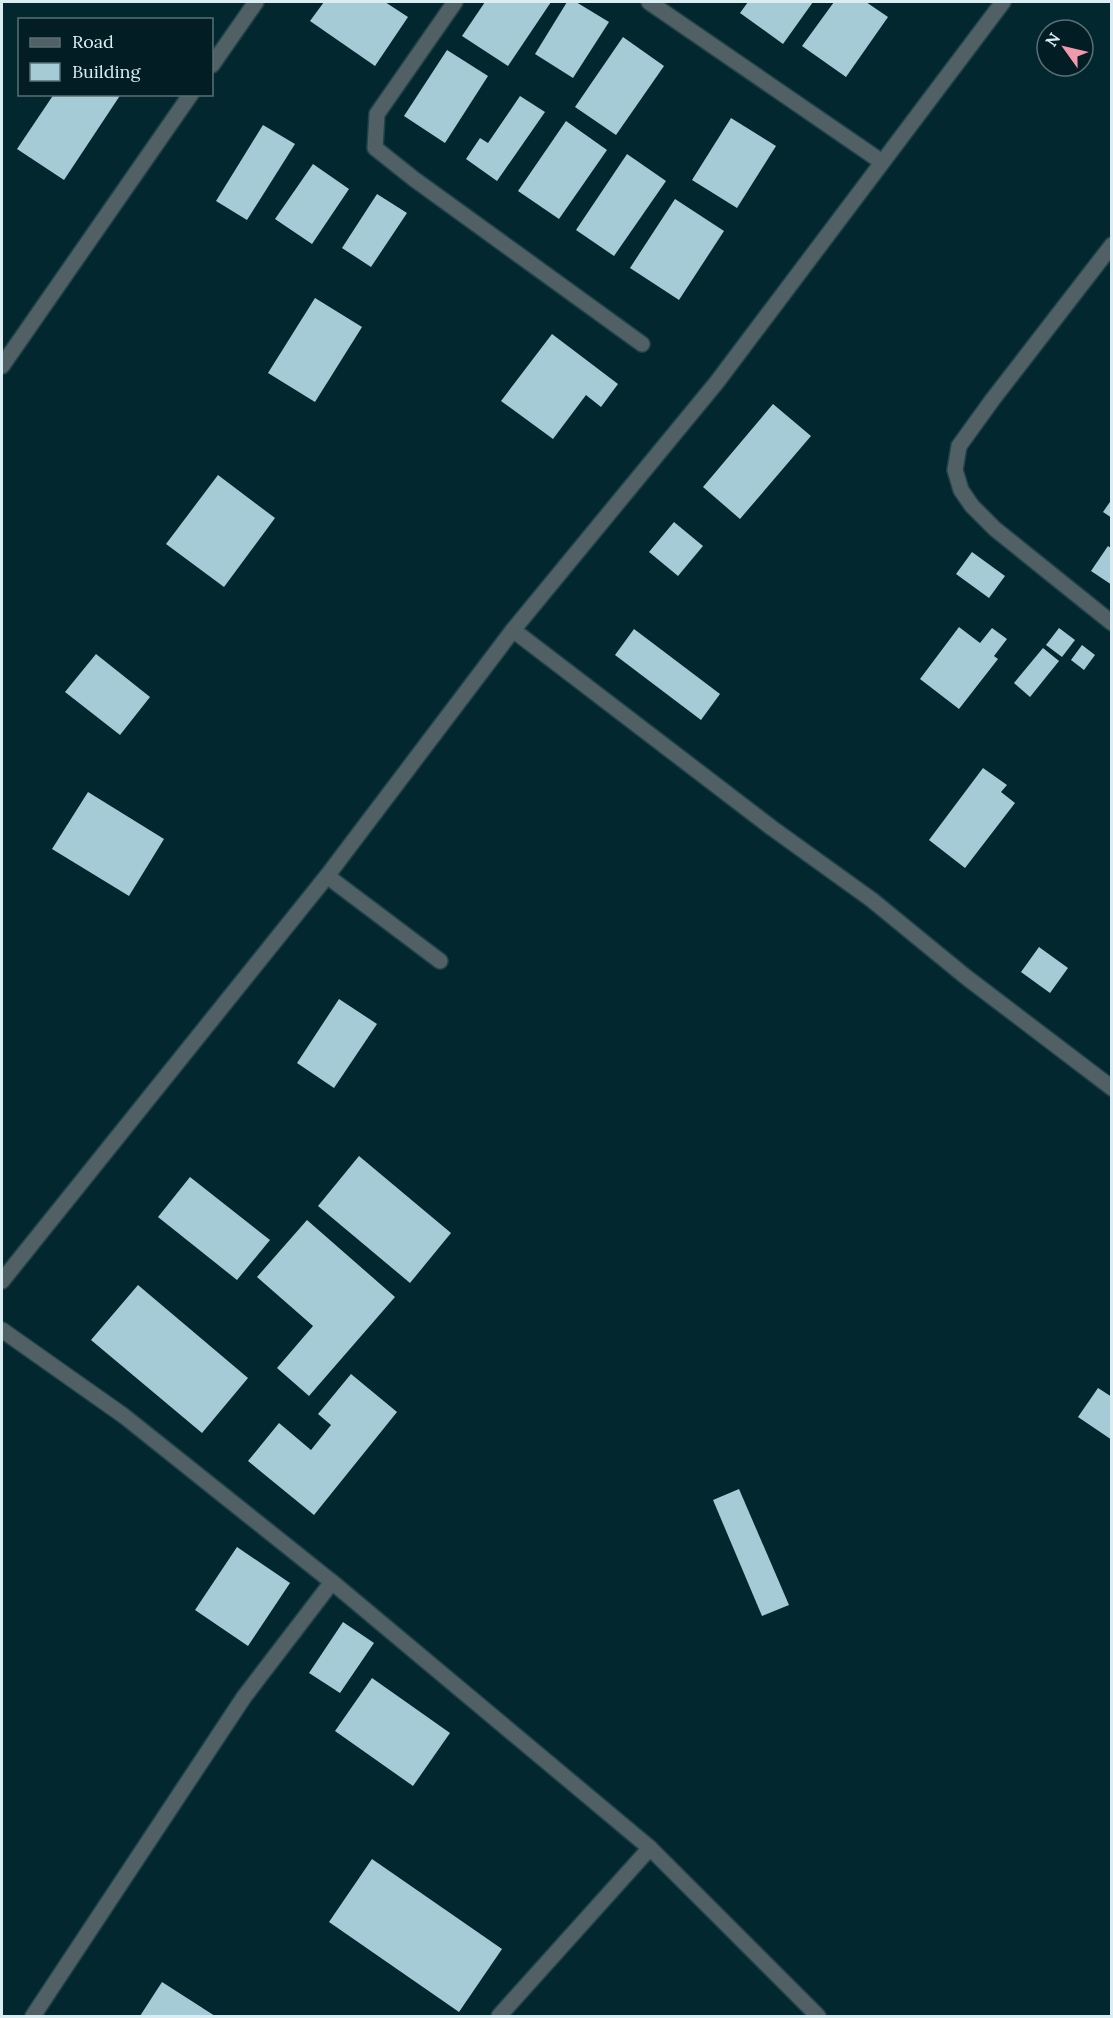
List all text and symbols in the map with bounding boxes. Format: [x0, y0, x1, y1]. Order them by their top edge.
legend [18, 18, 213, 96]
north arrow [1035, 18, 1095, 78]
text: N [1041, 29, 1064, 50]
text: Road [72, 30, 114, 53]
text: Building [72, 60, 142, 83]

